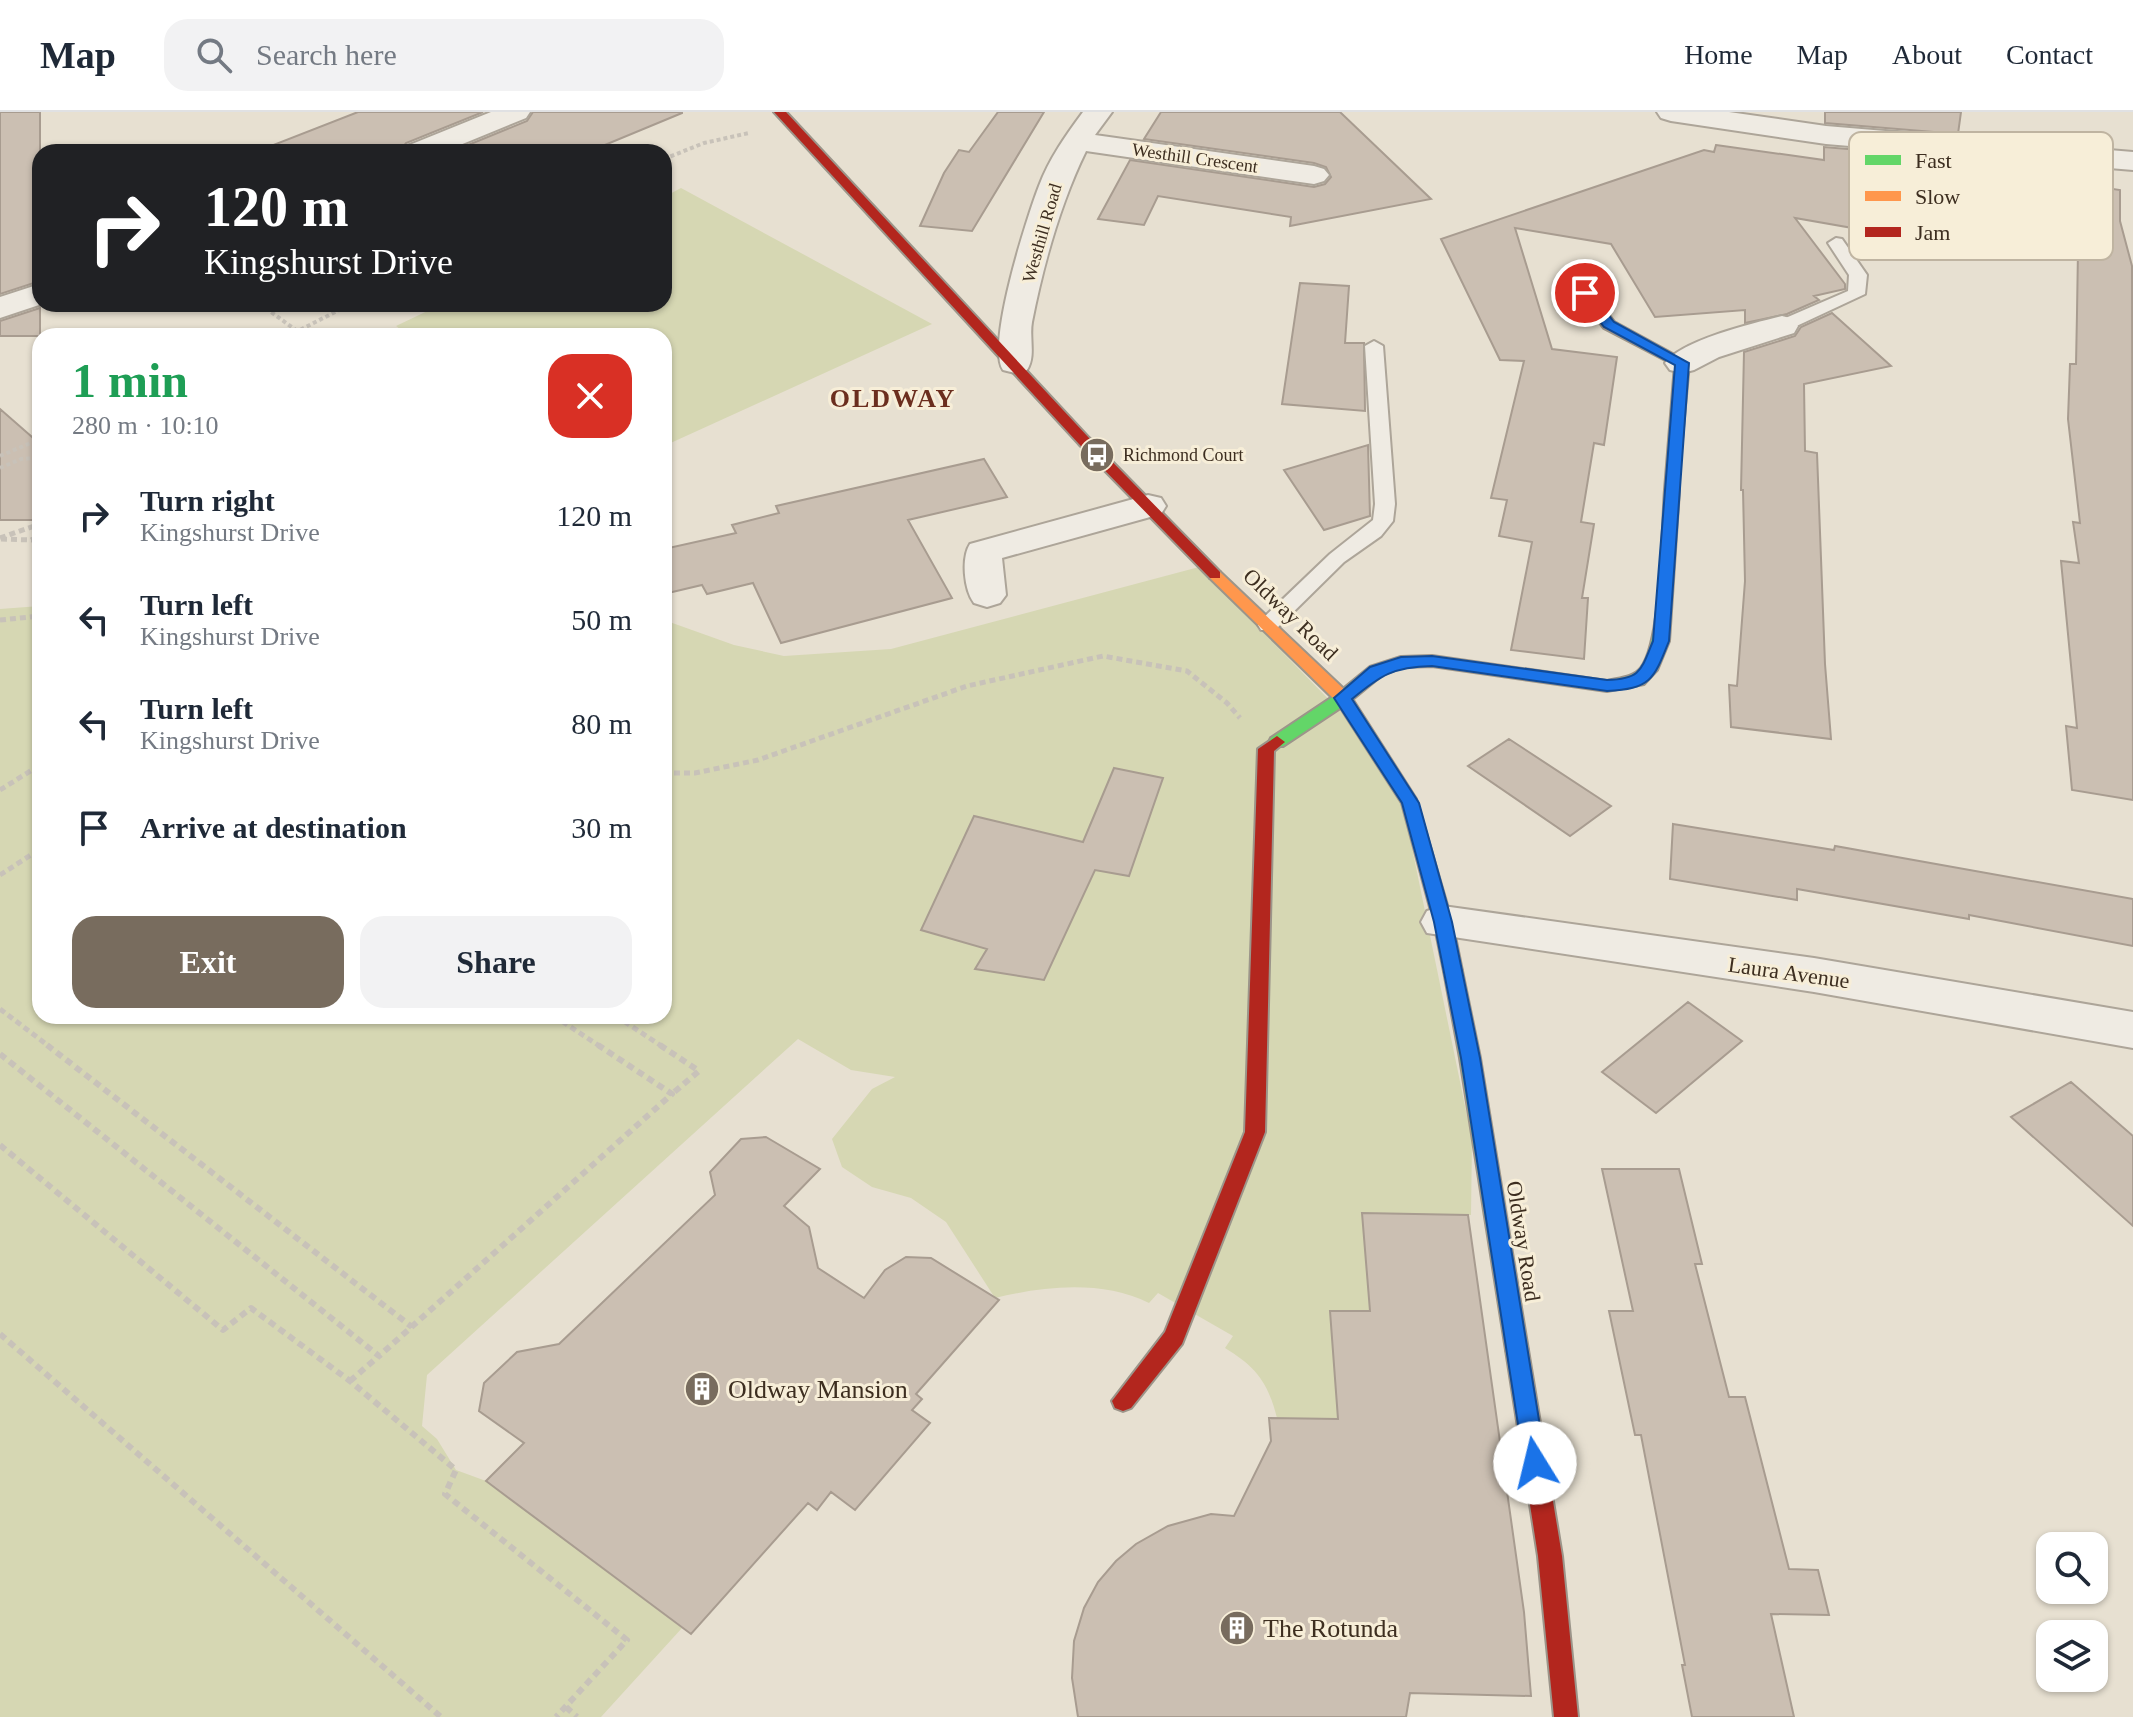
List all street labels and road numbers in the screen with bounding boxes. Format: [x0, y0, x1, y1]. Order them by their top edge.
street label: Westhill Crescent [1131, 139, 1259, 177]
street label: Westhill Road [1018, 181, 1066, 285]
street label: Oldway Road [1238, 563, 1343, 666]
street label: Laura Avenue [1727, 952, 1851, 993]
street label: Oldway Road [1502, 1179, 1545, 1303]

